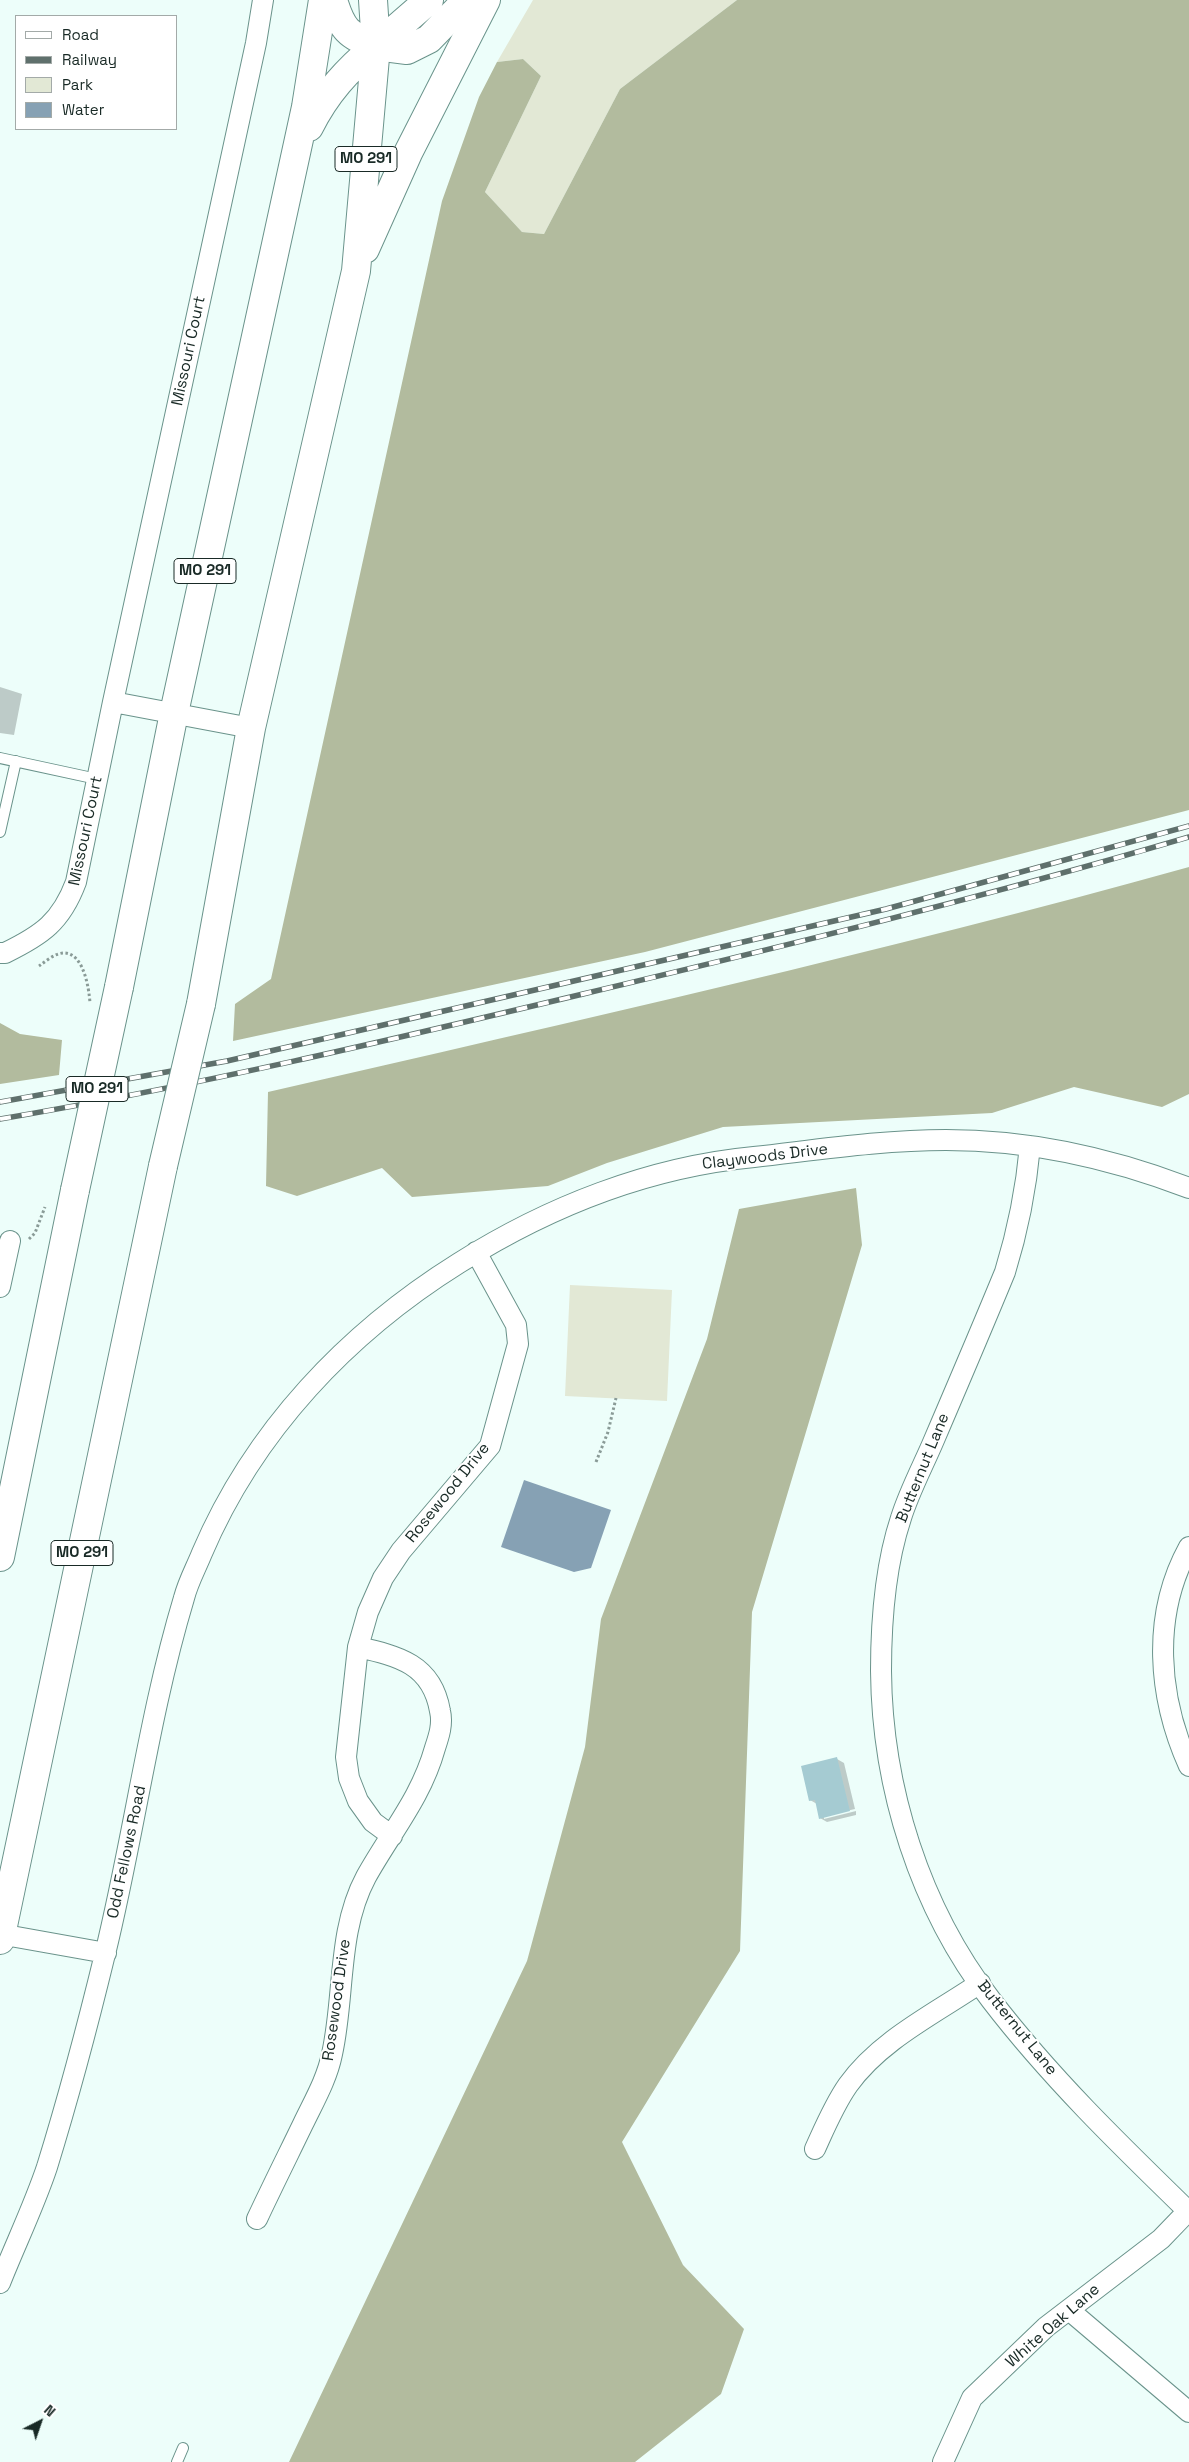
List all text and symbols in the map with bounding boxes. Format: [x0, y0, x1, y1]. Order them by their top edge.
legend [15, 15, 178, 130]
text: Road [62, 25, 99, 44]
text: Railway [62, 50, 117, 69]
text: Park [62, 75, 93, 94]
text: Water [62, 100, 104, 119]
road number: MO 291 [335, 146, 397, 172]
street label: Missouri Court [168, 294, 210, 408]
road number: MO 291 [174, 558, 236, 584]
street label: Missouri Court [65, 774, 107, 888]
road number: MO 291 [66, 1076, 128, 1102]
street label: Claywoods Drive [701, 1140, 829, 1174]
street label: Butternut Lane [892, 1410, 954, 1526]
street label: Rosewood Drive [402, 1439, 494, 1547]
road number: MO 291 [51, 1540, 113, 1566]
street label: Odd Fellows Road [104, 1784, 150, 1920]
street label: Rosewood Drive [319, 1938, 355, 2062]
street label: Butternut Lane [973, 1977, 1061, 2079]
street label: White Oak Lane [1002, 2280, 1104, 2372]
north arrow [15, 2397, 65, 2447]
text: N [40, 2401, 59, 2421]

